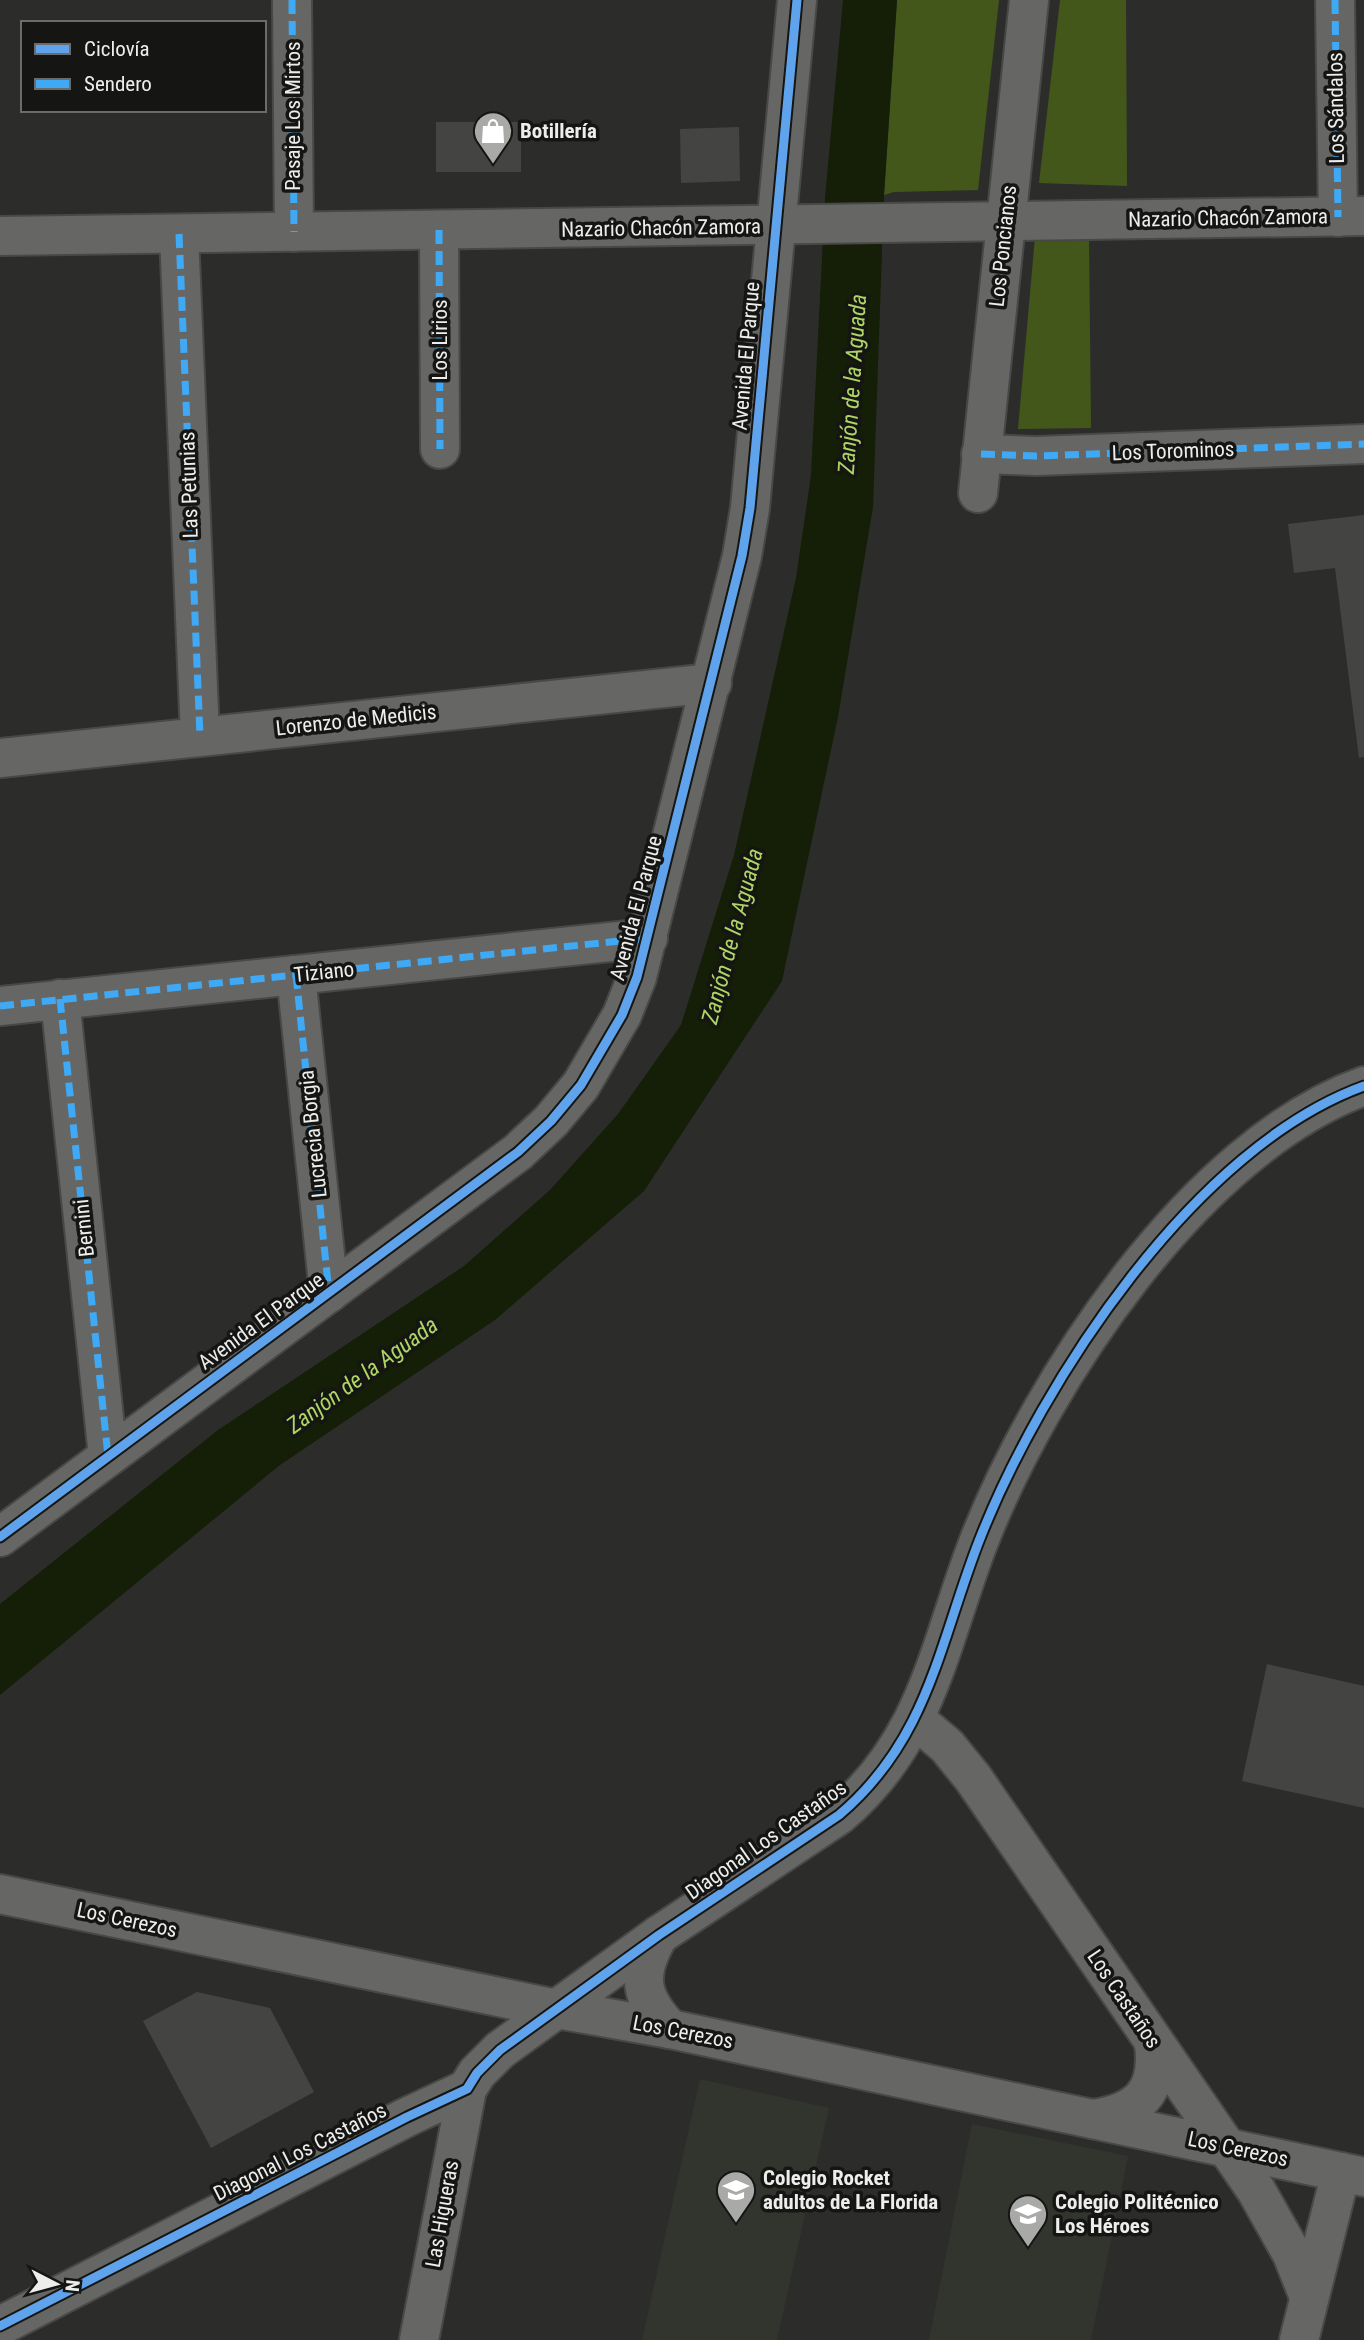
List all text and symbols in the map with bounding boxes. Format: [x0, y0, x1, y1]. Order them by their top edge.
legend [21, 21, 266, 112]
text: Ciclovía [84, 37, 150, 61]
street label: Pasaje Los Mirtos [281, 41, 305, 191]
street label: Los Sándalos [1323, 52, 1349, 164]
text: Sendero [84, 72, 152, 96]
shop icon: Botillería [472, 110, 514, 165]
place label: Botillería [520, 119, 597, 143]
street label: Los Poncianos [985, 184, 1021, 308]
street label: Nazario Chacón Zamora [1128, 204, 1328, 232]
street label: Nazario Chacón Zamora [561, 214, 761, 242]
street label: Avenida El Parque [728, 281, 764, 431]
water label: Zanjón de la Aguada [833, 293, 872, 476]
street label: Los Lirios [428, 299, 452, 381]
street label: Las Petunias [175, 431, 203, 539]
street label: Los Torominos [1111, 437, 1235, 465]
street label: Lorenzo de Medicis [275, 700, 437, 740]
street label: Avenida El Parque [605, 833, 667, 983]
water label: Zanjón de la Aguada [696, 846, 769, 1028]
street label: Tiziano [293, 957, 355, 987]
street label: Lucrecia Borgia [294, 1069, 332, 1199]
street label: Bernini [69, 1198, 99, 1258]
street label: Avenida El Parque [194, 1267, 328, 1374]
water label: Zanjón de la Aguada [281, 1311, 443, 1440]
street label: Diagonal Los Castaños [681, 1775, 851, 1905]
street label: Los Cerezos [75, 1898, 179, 1942]
street label: Los Castaños [1082, 1945, 1166, 2053]
street label: Los Cerezos [631, 2010, 735, 2054]
street label: Diagonal Los Castaños [210, 2098, 390, 2206]
street label: Los Cerezos [1186, 2127, 1290, 2171]
street label: Las Higueras [421, 2159, 463, 2269]
place label: Colegio Rocket adultos de La Florida [763, 2166, 938, 2214]
school or university icon: Colegio Rocket adultos de La Florida [715, 2169, 757, 2224]
place label: Colegio Politécnico Los Héroes [1055, 2190, 1219, 2238]
school or university icon: Colegio Politécnico Los Héroes [1007, 2193, 1049, 2248]
north arrow [21, 2249, 91, 2319]
text: N [60, 2279, 84, 2293]

